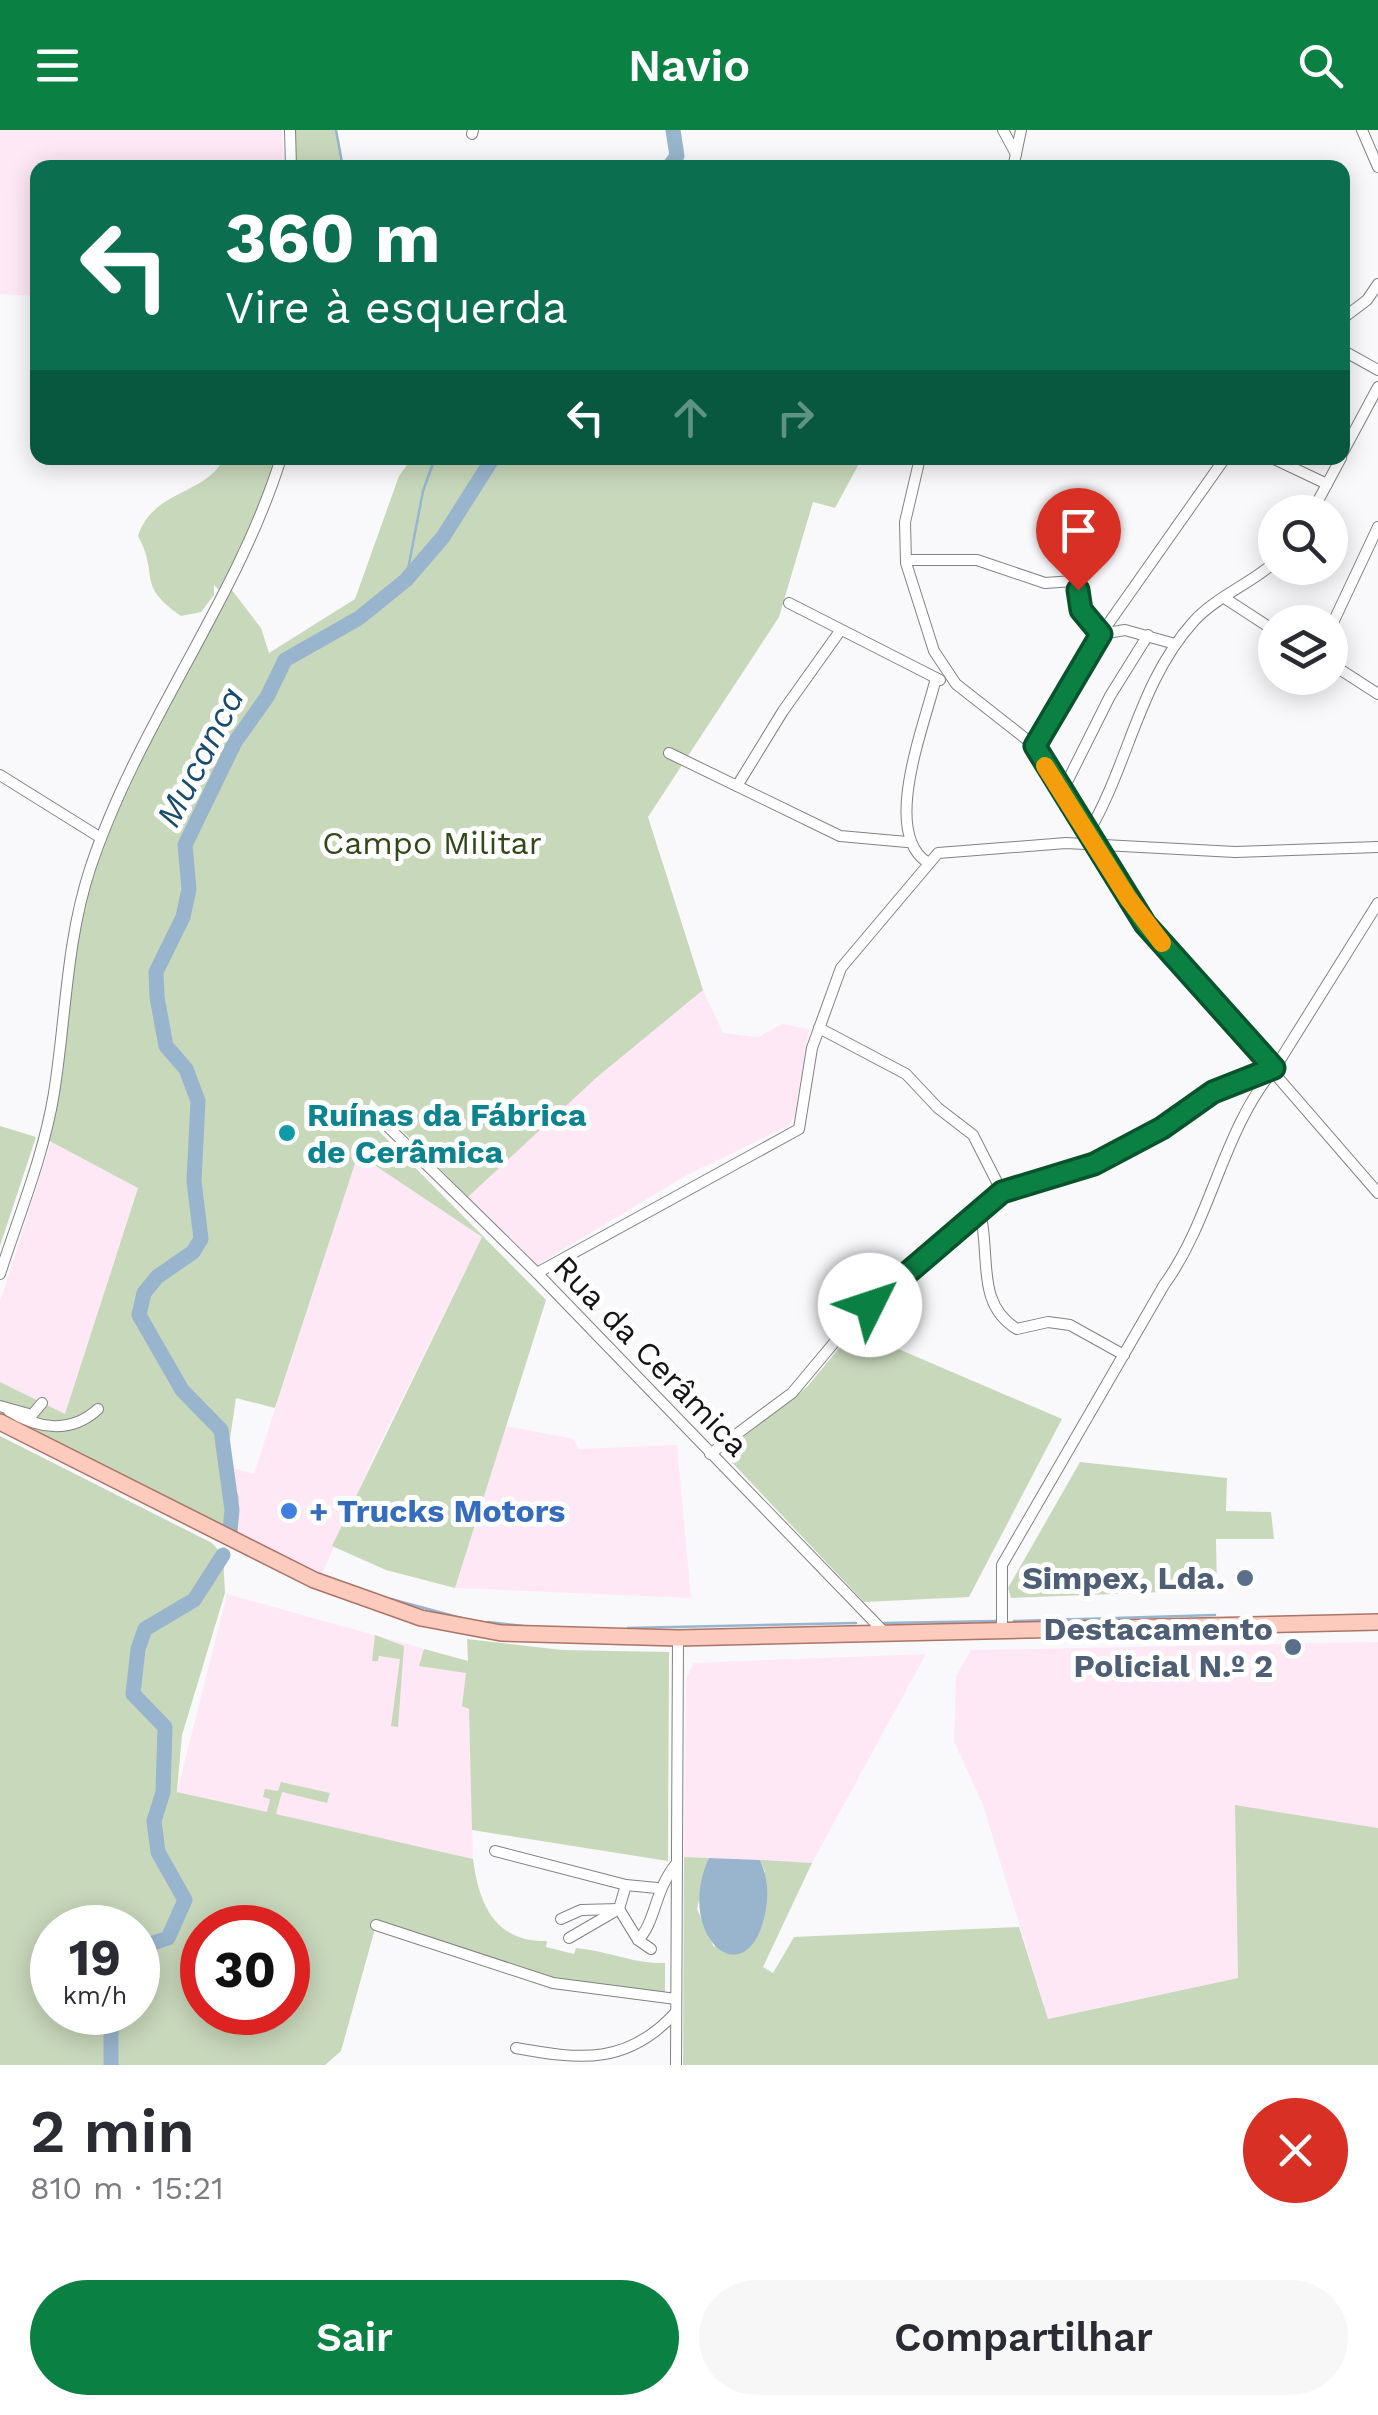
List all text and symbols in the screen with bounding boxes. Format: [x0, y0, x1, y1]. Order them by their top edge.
icon: menu [30, 38, 85, 93]
icon: search [1293, 38, 1348, 93]
text: Navio [628, 39, 750, 92]
text: 360 m [225, 197, 441, 279]
icon: left [60, 200, 190, 330]
text: Vire à esquerda [225, 281, 568, 334]
icon: left [558, 390, 613, 445]
icon: ahead [663, 390, 718, 445]
icon: right [768, 390, 823, 445]
pin [1036, 488, 1121, 591]
map controls [1258, 495, 1348, 695]
button: search [1258, 495, 1348, 585]
icon: arrive [1051, 503, 1106, 558]
button: layers [1258, 605, 1348, 695]
water label: Mucanca [147, 680, 253, 834]
park label: Campo Militar [322, 824, 542, 862]
place label: Ruínas da Fábrica de Cerâmica [307, 1096, 587, 1171]
marker: Ruínas da Fábrica de Cerâmica [276, 1122, 298, 1144]
street label: Rua da Cerâmica [546, 1248, 756, 1464]
position arrow [818, 1253, 922, 1357]
place label: + Trucks Motors [309, 1492, 565, 1530]
marker: + Trucks Motors [278, 1500, 300, 1522]
place label: Simpex, Lda. [1022, 1559, 1225, 1597]
marker: Simpex, Lda. [1234, 1567, 1256, 1589]
place label: Destacamento Policial N.º 2 [1044, 1610, 1273, 1685]
marker: Destacamento Policial N.º 2 [1282, 1636, 1304, 1658]
speed limit sign: 30 [180, 1905, 310, 2035]
text: 19 [69, 1928, 121, 1987]
text: km/h [63, 1981, 127, 2010]
text: 2 min [30, 2096, 195, 2167]
button: close [1243, 2098, 1348, 2203]
text: 810 m · 15:21 [30, 2169, 224, 2207]
button: Sair [30, 2280, 679, 2395]
button: Compartilhar [699, 2280, 1348, 2395]

